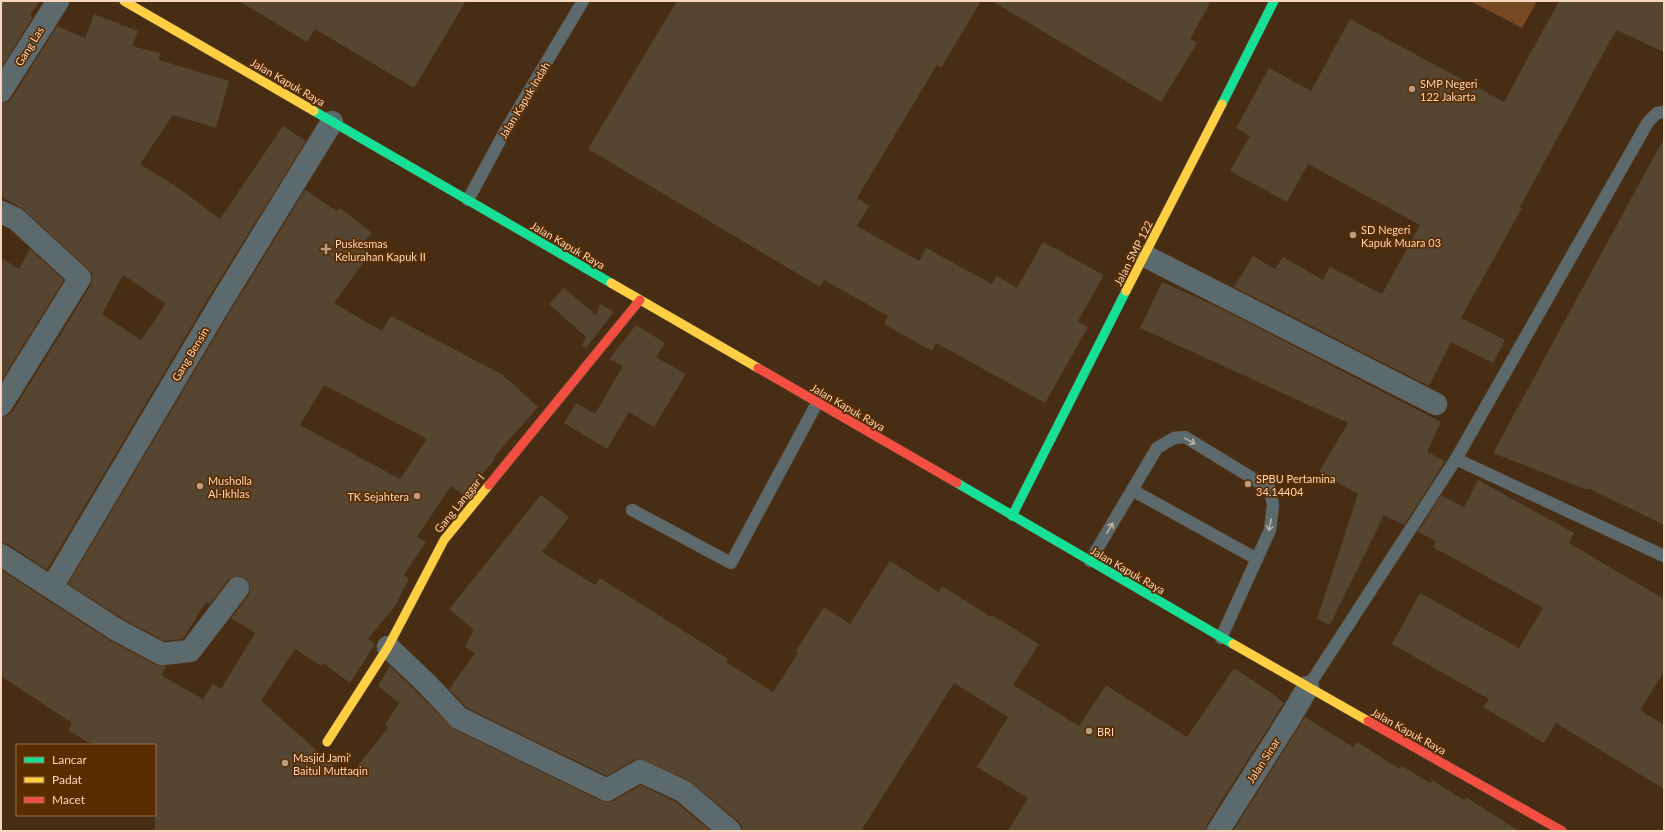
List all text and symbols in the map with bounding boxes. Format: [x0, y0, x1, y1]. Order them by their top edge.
street label: Gang Las [12, 24, 46, 68]
street label: Jalan Kapuk Raya [249, 55, 327, 109]
street label: Jalan Kapuk Indah [496, 59, 552, 141]
place label: SMP Negeri 122 Jakarta [1420, 77, 1478, 103]
marker: SMP Negeri 122 Jakarta [1407, 84, 1417, 94]
street label: Jalan Kapuk Raya [529, 218, 607, 272]
street label: Jalan SMP 122 [1111, 218, 1155, 288]
place label: SD Negeri Kapuk Muara 03 [1361, 223, 1441, 249]
marker: SD Negeri Kapuk Muara 03 [1348, 230, 1358, 240]
place label: Puskesmas Kelurahan Kapuk II [335, 237, 426, 263]
marker: Puskesmas Kelurahan Kapuk II [320, 243, 332, 255]
street label: Gang Bensin [169, 325, 211, 383]
street label: Jalan Kapuk Raya [809, 380, 887, 434]
one-way arrow [1184, 437, 1196, 445]
street label: Gang Langgar I [431, 471, 487, 535]
place label: SPBU Pertamina 34.14404 [1256, 472, 1335, 498]
place label: Musholla Al-Ikhlas [208, 474, 252, 500]
marker: SPBU Pertamina 34.14404 [1243, 479, 1253, 489]
marker: Musholla Al-Ikhlas [195, 481, 205, 491]
place label: TK Sejahtera [347, 490, 409, 503]
marker: TK Sejahtera [412, 491, 422, 501]
one-way arrow [1266, 518, 1274, 531]
one-way arrow [1106, 522, 1114, 534]
street label: Jalan Kapuk Raya [1089, 543, 1167, 597]
street label: Jalan Kapuk Raya [1369, 705, 1449, 757]
place label: BRI [1097, 725, 1114, 738]
marker: BRI [1084, 726, 1094, 736]
street label: Jalan Sinar [1244, 735, 1282, 785]
legend [16, 744, 156, 816]
place label: Masjid Jami' Baitul Muttaqin [293, 751, 368, 777]
text: Lancar [52, 752, 88, 767]
marker: Masjid Jami' Baitul Muttaqin [280, 758, 290, 768]
text: Padat [52, 772, 83, 787]
text: Macet [52, 792, 86, 807]

